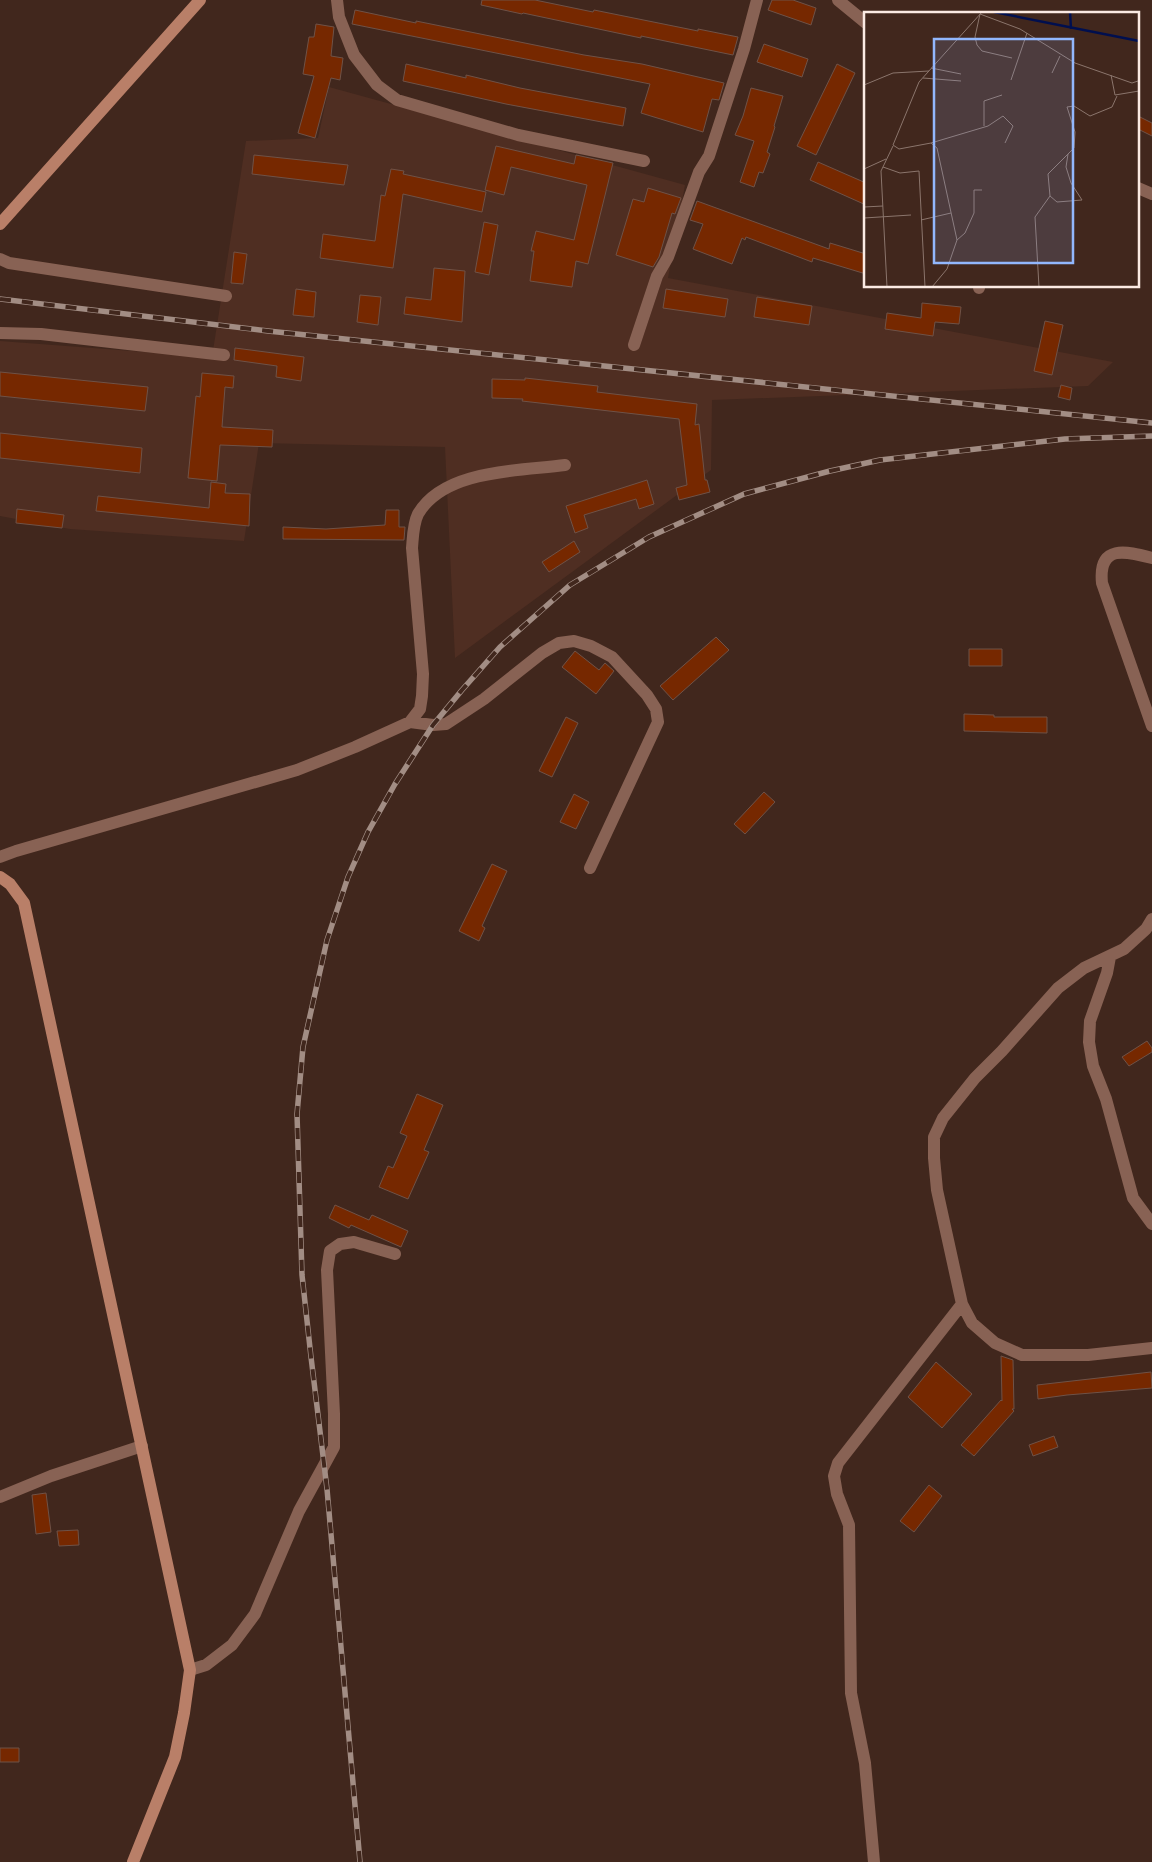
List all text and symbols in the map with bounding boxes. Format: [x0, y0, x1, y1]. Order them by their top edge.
inset map [864, 12, 1140, 288]

